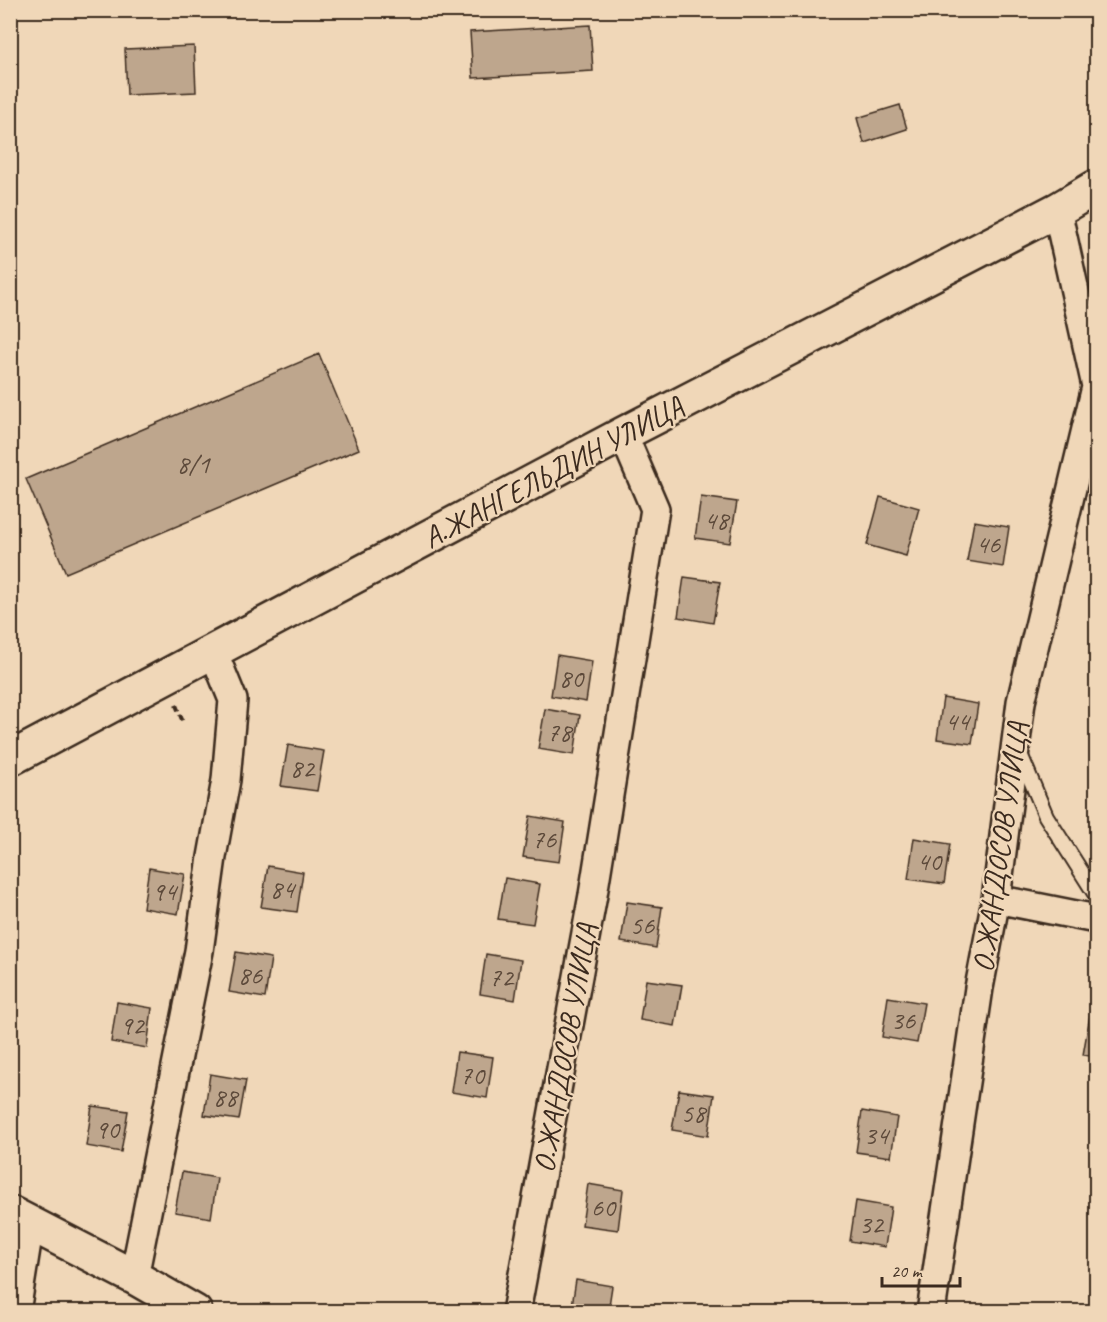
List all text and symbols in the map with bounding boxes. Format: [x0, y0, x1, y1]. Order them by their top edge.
street label: А.ЖАНГЕЛЬДИН УЛИЦА [416, 387, 691, 557]
house number: 8/1 [176, 447, 211, 481]
house number: 48 [704, 503, 731, 537]
house number: 46 [976, 527, 1001, 561]
house number: 80 [559, 661, 585, 695]
house number: 44 [945, 704, 972, 738]
house number: 78 [547, 715, 574, 749]
street label: О.ЖАНДОСОВ УЛИЦА [964, 719, 1036, 974]
house number: 82 [290, 751, 316, 785]
house number: 76 [532, 822, 557, 856]
house number: 40 [917, 844, 943, 878]
house number: 84 [270, 872, 297, 906]
house number: 94 [152, 874, 179, 908]
house number: 56 [630, 908, 655, 942]
street label: О.ЖАНДОСОВ УЛИЦА [524, 920, 606, 1175]
house number: 86 [238, 958, 263, 992]
house number: 72 [489, 960, 515, 994]
house number: 36 [891, 1003, 916, 1037]
house number: 92 [120, 1008, 146, 1042]
house number: 70 [460, 1058, 486, 1092]
house number: 88 [213, 1080, 240, 1114]
house number: 58 [681, 1096, 708, 1130]
house number: 90 [95, 1112, 121, 1146]
house number: 34 [864, 1118, 891, 1152]
house number: 60 [591, 1190, 617, 1224]
house number: 32 [859, 1207, 885, 1241]
scale bar [882, 1250, 960, 1288]
text: 20 m [891, 1260, 924, 1282]

